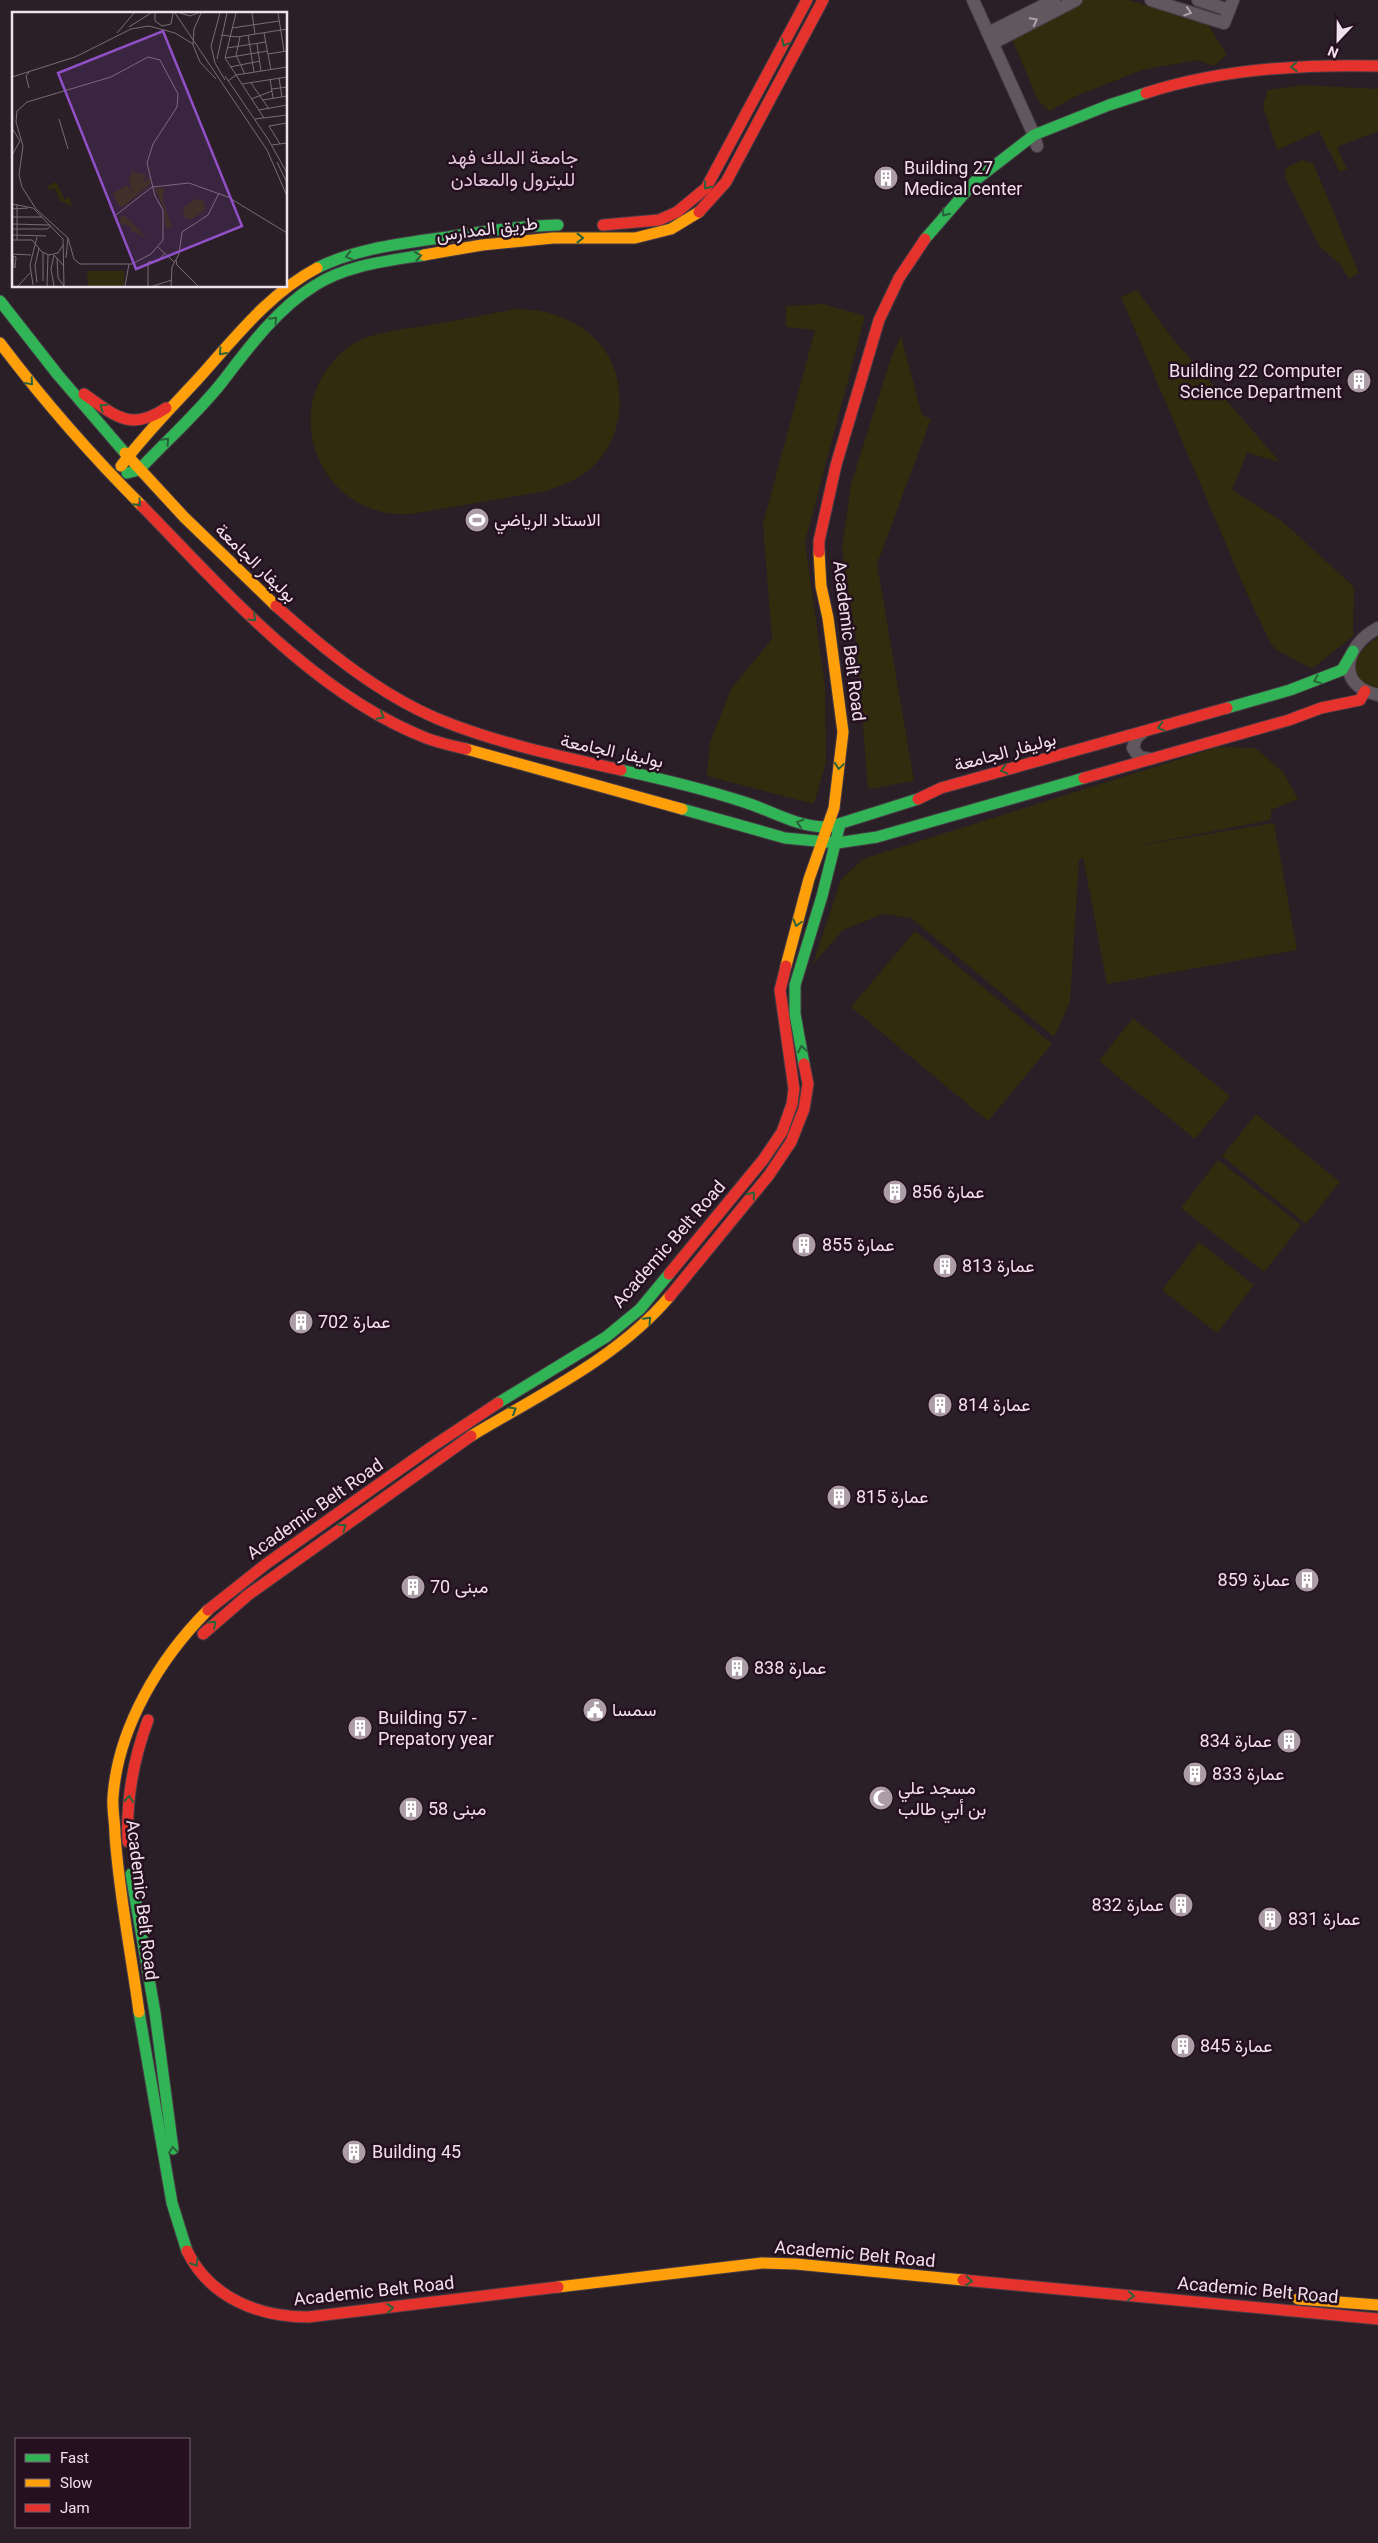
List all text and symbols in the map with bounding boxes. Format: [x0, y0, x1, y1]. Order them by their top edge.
one-way arrow [1183, 6, 1191, 16]
inset map [12, 12, 288, 288]
north arrow [1313, 15, 1363, 65]
one-way arrow [1029, 17, 1038, 27]
one-way arrow [781, 38, 791, 47]
text: N [1326, 43, 1341, 61]
one-way arrow [1290, 62, 1298, 73]
district label: جامعة الملك فهد للبترول والمعادن [448, 146, 578, 191]
place label: Building 27 Medical center [904, 157, 1022, 199]
building icon: Building 27 Medical center [873, 165, 899, 191]
one-way arrow [704, 180, 713, 190]
one-way arrow [942, 207, 950, 216]
street label: طريق المدارس [435, 212, 539, 246]
one-way arrow [576, 233, 584, 243]
one-way arrow [345, 250, 354, 261]
one-way arrow [414, 251, 423, 261]
one-way arrow [268, 316, 277, 325]
one-way arrow [219, 347, 228, 356]
place label: Building 22 Computer Science Department [1169, 360, 1342, 402]
building icon: Building 22 Computer Science Department [1346, 368, 1372, 394]
one-way arrow [24, 376, 33, 385]
one-way arrow [99, 404, 108, 413]
one-way arrow [160, 438, 169, 447]
one-way arrow [133, 497, 142, 506]
sports icon: الاستاد الرياضي [464, 507, 490, 533]
place label: الاستاد الرياضي [494, 509, 601, 535]
street label: بوليفار الجامعة [211, 519, 301, 607]
street label: Academic Belt Road [829, 560, 870, 722]
one-way arrow [248, 612, 257, 621]
one-way arrow [1313, 674, 1321, 684]
one-way arrow [376, 710, 385, 720]
one-way arrow [1157, 721, 1166, 731]
street label: بوليفار الجامعة [951, 728, 1059, 776]
street label: بوليفار الجامعة [558, 729, 666, 773]
one-way arrow [835, 762, 845, 771]
one-way arrow [1000, 764, 1009, 775]
one-way arrow [796, 819, 804, 829]
one-way arrow [792, 918, 803, 927]
one-way arrow [797, 1045, 807, 1054]
street label: Academic Belt Road [608, 1176, 730, 1312]
building icon: عمارة 856 [882, 1179, 908, 1205]
place label: عمارة 856 [912, 1181, 984, 1203]
one-way arrow [746, 1192, 754, 1201]
building icon: عمارة 855 [791, 1232, 817, 1258]
place label: عمارة 855 [822, 1234, 894, 1256]
building icon: عمارة 813 [932, 1253, 958, 1279]
place label: عمارة 813 [962, 1255, 1034, 1277]
building icon: عمارة 702 [288, 1309, 314, 1335]
place label: عمارة 702 [318, 1311, 390, 1333]
one-way arrow [642, 1317, 651, 1326]
building icon: عمارة 814 [927, 1392, 953, 1418]
place label: عمارة 814 [958, 1394, 1030, 1416]
one-way arrow [507, 1406, 516, 1416]
street label: Academic Belt Road [243, 1454, 387, 1564]
building icon: عمارة 815 [826, 1484, 852, 1510]
place label: عمارة 815 [856, 1486, 928, 1508]
one-way arrow [337, 1524, 347, 1533]
building icon: عمارة 859 [1294, 1567, 1320, 1593]
place label: عمارة 859 [1218, 1569, 1290, 1591]
building icon: مبنى 70 [400, 1574, 426, 1600]
place label: مبنى 70 [430, 1576, 488, 1598]
one-way arrow [207, 1621, 216, 1630]
building icon: عمارة 838 [724, 1655, 750, 1681]
place label: عمارة 838 [754, 1657, 826, 1679]
public building icon: سمسا [582, 1697, 608, 1723]
place label: سمسا [612, 1699, 656, 1720]
place label: Building 57 - Prepatory year [378, 1707, 494, 1749]
building icon: Building 57 - Prepatory year [347, 1715, 373, 1741]
building icon: عمارة 834 [1276, 1728, 1302, 1754]
place label: عمارة 834 [1200, 1730, 1272, 1752]
building icon: عمارة 833 [1182, 1761, 1208, 1787]
place label: عمارة 833 [1212, 1763, 1284, 1785]
place label: مسجد علي بن أبي طالب [898, 1777, 986, 1824]
mosque icon: مسجد علي بن أبي طالب [868, 1785, 894, 1811]
one-way arrow [123, 1794, 134, 1802]
building icon: مبنى 58 [398, 1796, 424, 1822]
place label: مبنى 58 [428, 1798, 486, 1820]
street label: Academic Belt Road [122, 1819, 163, 1981]
building icon: عمارة 832 [1168, 1892, 1194, 1918]
place label: عمارة 832 [1092, 1894, 1164, 1916]
building icon: عمارة 831 [1257, 1906, 1283, 1932]
place label: عمارة 831 [1288, 1908, 1360, 1930]
building icon: عمارة 845 [1170, 2033, 1196, 2059]
place label: عمارة 845 [1200, 2035, 1272, 2057]
building icon: Building 45 [341, 2139, 367, 2165]
place label: Building 45 [372, 2141, 461, 2162]
one-way arrow [168, 2146, 179, 2154]
street label: Academic Belt Road [774, 2236, 936, 2271]
one-way arrow [188, 2258, 198, 2267]
street label: Academic Belt Road [293, 2272, 455, 2309]
street label: Academic Belt Road [1177, 2272, 1339, 2307]
one-way arrow [966, 2275, 974, 2286]
one-way arrow [1127, 2290, 1135, 2301]
one-way arrow [387, 2303, 395, 2314]
legend [15, 2438, 190, 2528]
text: Fast [60, 2449, 89, 2467]
text: Slow [60, 2474, 92, 2492]
text: Jam [60, 2499, 90, 2517]

